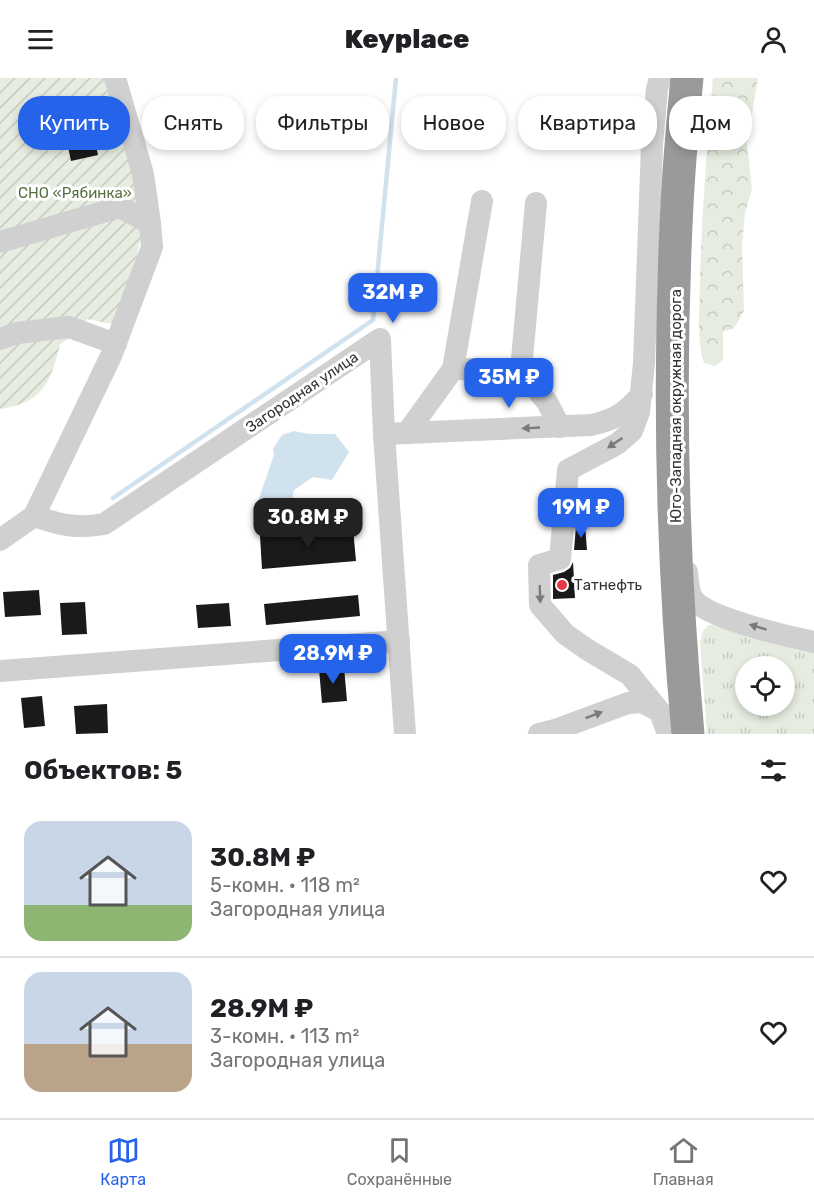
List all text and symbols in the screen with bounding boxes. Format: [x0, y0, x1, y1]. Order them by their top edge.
icon: menu [24, 23, 57, 56]
text: Keyplace [344, 23, 470, 55]
icon: person [757, 23, 790, 56]
chip: Купить [18, 96, 130, 150]
chip: Снять [142, 96, 244, 150]
chip: Фильтры [256, 96, 389, 150]
chip: Новое [401, 96, 506, 150]
chip: Квартира [518, 96, 657, 150]
chip: Дом [669, 96, 752, 150]
park label: СНО «Рябинка» [18, 184, 132, 202]
pin: 32M ₽ [351, 273, 435, 324]
text: 32M ₽ [362, 280, 424, 304]
street label: Юго-Западная окружная дорога [667, 289, 685, 523]
street label: Загородная улица [242, 348, 362, 436]
pin: 35M ₽ [467, 358, 551, 409]
text: 35M ₽ [478, 365, 540, 389]
one-way arrow [521, 423, 540, 432]
one-way arrow [608, 437, 624, 449]
pin: 19M ₽ [539, 488, 623, 539]
text: 19M ₽ [552, 495, 610, 519]
pin: 30.8M ₽ [253, 498, 363, 549]
text: 30.8M ₽ [267, 505, 349, 529]
place label: Татнефть [574, 576, 643, 594]
marker: Татнефть [555, 578, 569, 592]
one-way arrow [535, 584, 544, 603]
one-way arrow [748, 622, 766, 631]
pin: 28.9M ₽ [278, 634, 388, 685]
text: 28.9M ₽ [293, 641, 373, 665]
map controls [735, 656, 795, 716]
button: locate [735, 656, 795, 716]
one-way arrow [585, 710, 603, 720]
icon: filters [757, 754, 790, 787]
text: Объектов: 5 [24, 755, 182, 786]
text: 30.8M ₽ [210, 842, 315, 873]
icon: home [72, 845, 144, 917]
icon: heart [757, 865, 790, 898]
text: 5-комн. · 118 m² [210, 873, 360, 897]
text: Загородная улица [210, 897, 385, 921]
text: 28.9M ₽ [210, 993, 313, 1024]
icon: home [72, 996, 144, 1068]
icon: heart [757, 1016, 790, 1049]
text: 3-комн. · 113 m² [210, 1024, 359, 1048]
text: Загородная улица [210, 1048, 385, 1072]
tab: Карта [100, 1134, 146, 1189]
tab: Сохранённые [347, 1134, 452, 1189]
tab: Главная [653, 1134, 714, 1189]

